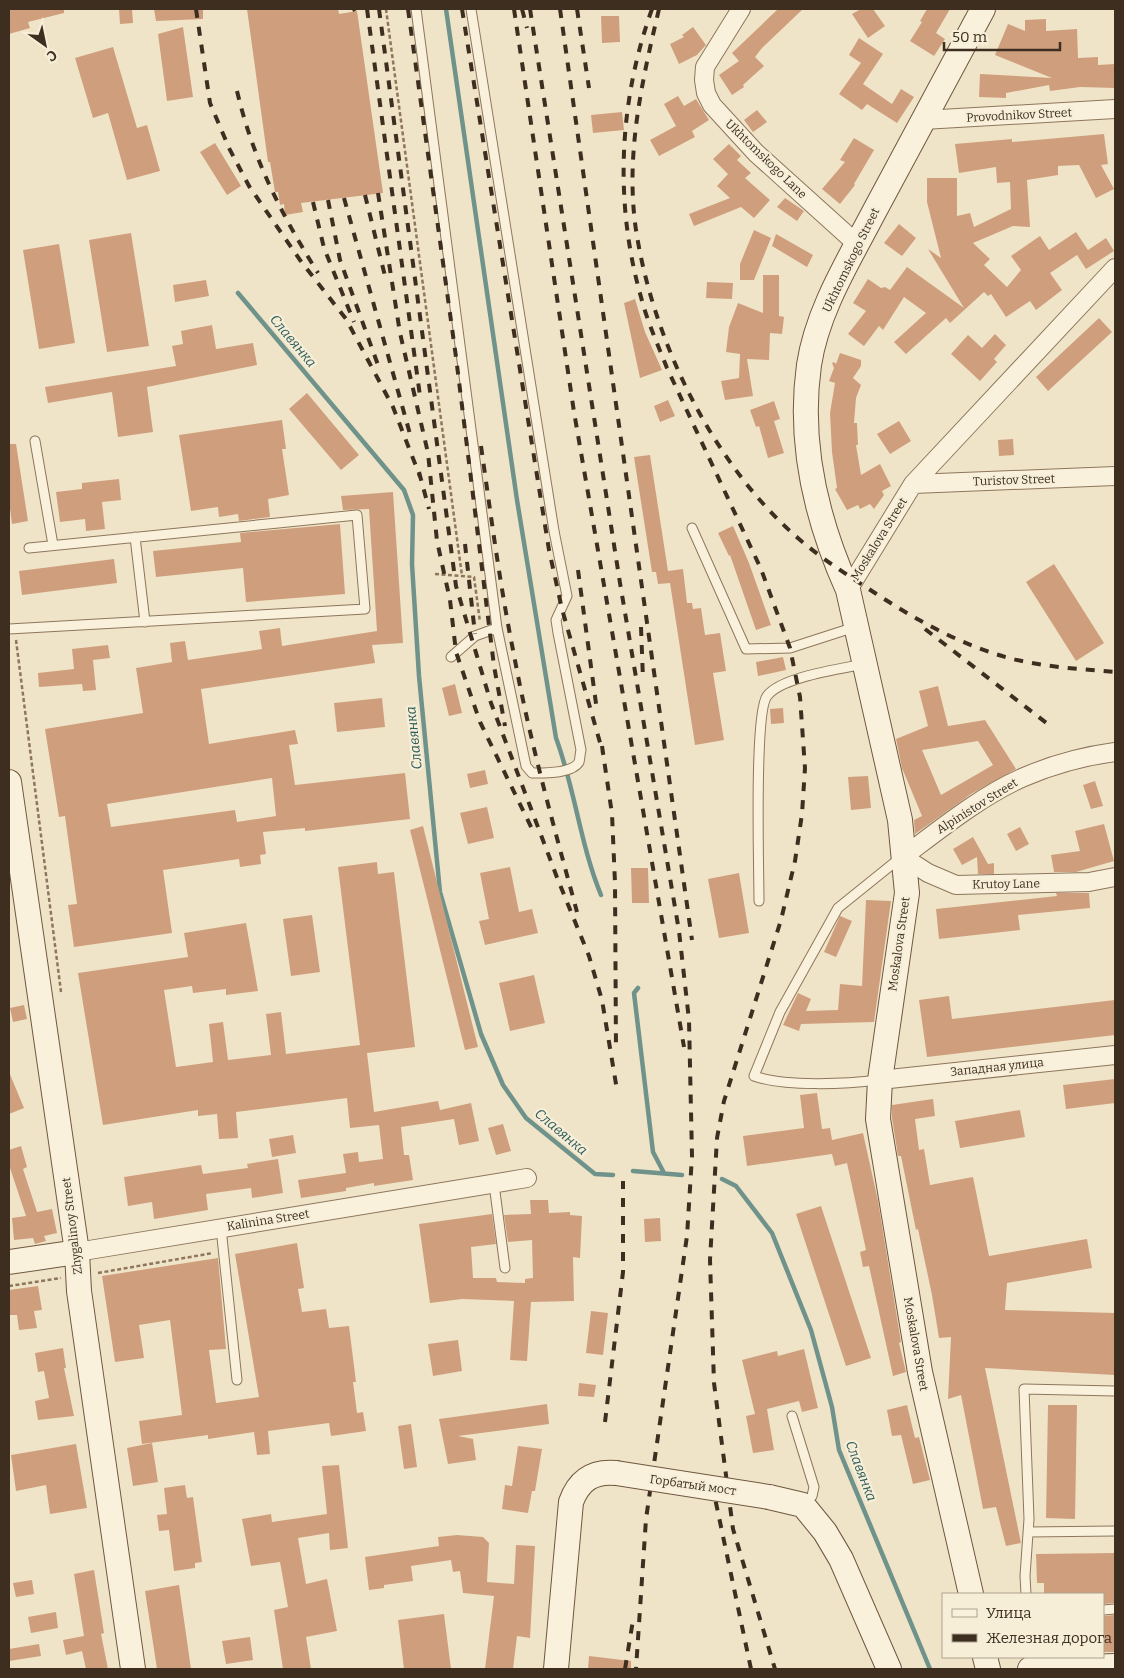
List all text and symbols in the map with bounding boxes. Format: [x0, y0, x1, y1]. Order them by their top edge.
north arrow [20, 20, 70, 70]
scale bar [944, 20, 1060, 52]
text: 50 m [952, 28, 988, 46]
text: С [43, 46, 60, 65]
street label: Provodnikov Street [966, 105, 1073, 125]
street label: Ukhtomskogo Lane [722, 117, 810, 201]
street label: Ukhtomskogo Street [820, 205, 883, 314]
water label: Славянка [266, 311, 320, 371]
street label: Turistov Street [973, 472, 1056, 488]
street label: Moskalova Street [848, 494, 911, 583]
water label: Славянка [402, 706, 426, 770]
street label: Alpinistov Street [934, 775, 1021, 837]
street label: Krutoy Lane [972, 876, 1040, 892]
street label: Moskalova Street [885, 895, 913, 992]
street label: Западная улица [950, 1055, 1045, 1079]
water label: Славянка [531, 1105, 591, 1159]
street label: Zhygalinoy Street [59, 1176, 85, 1275]
street label: Kalinina Street [226, 1206, 311, 1233]
street label: Moskalova Street [901, 1296, 931, 1393]
water label: Славянка [842, 1438, 880, 1504]
street label: Горбатый мост [649, 1472, 737, 1498]
legend [942, 1593, 1104, 1658]
text: Улица [986, 1604, 1032, 1622]
text: Железная дорога [986, 1629, 1112, 1647]

